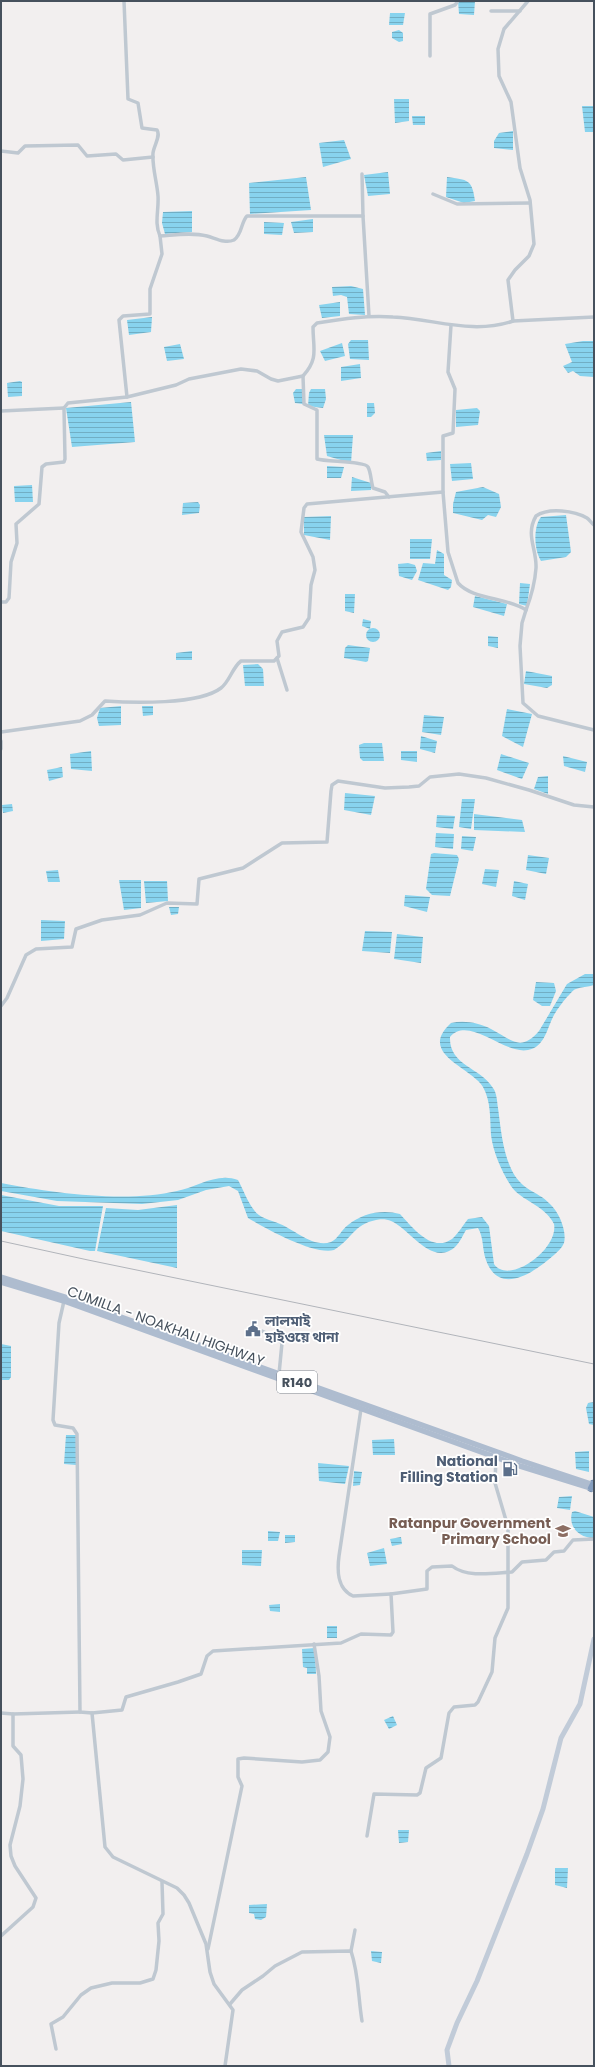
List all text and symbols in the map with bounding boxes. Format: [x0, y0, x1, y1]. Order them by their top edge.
street label: CUMILLA - NOAKHALI HIGHWAY [65, 1281, 267, 1371]
place label: লালমাই হাইওয়ে থানা [264, 1311, 340, 1347]
public building icon: লালমাই হাইওয়ে থানা [244, 1320, 262, 1338]
road number: R140 [277, 1371, 317, 1393]
place label: National Filling Station [400, 1451, 498, 1487]
fuel station icon: National Filling Station [501, 1460, 519, 1478]
place label: Ratanpur Government Primary School [389, 1513, 551, 1549]
school or university icon: Ratanpur Government Primary School [554, 1522, 572, 1540]

